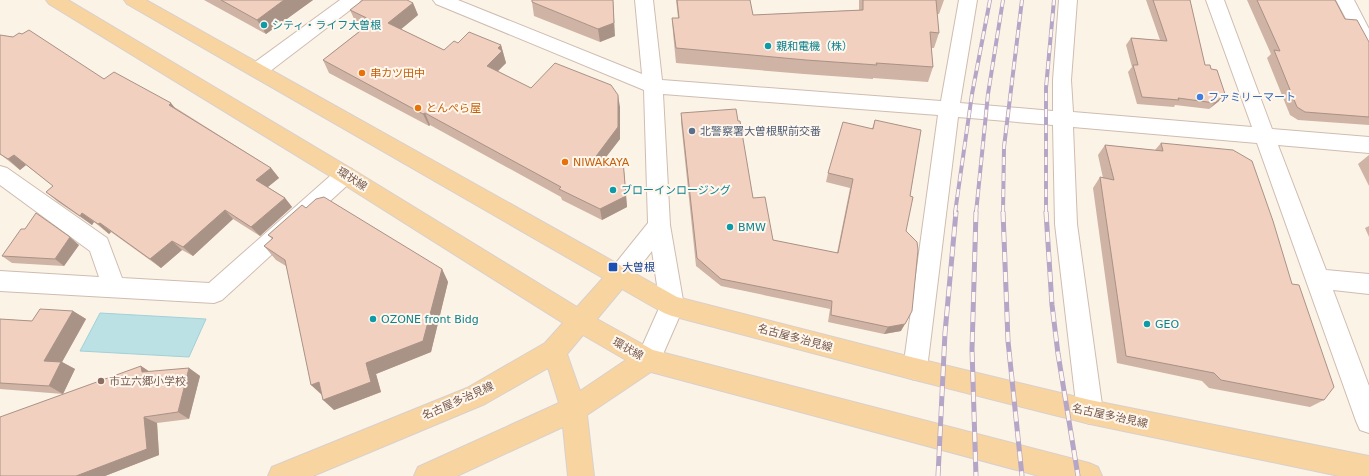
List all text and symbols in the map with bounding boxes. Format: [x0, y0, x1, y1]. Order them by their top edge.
place label: シティ・ライフ大曽根 [272, 19, 381, 32]
marker: シティ・ライフ大曽根 [259, 20, 269, 30]
place label: 親和電機（株） [776, 40, 853, 53]
marker: 親和電機（株） [763, 41, 773, 51]
place label: 串カツ田中 [370, 67, 425, 80]
marker: 串カツ田中 [357, 68, 367, 78]
place label: ファミリーマート [1208, 91, 1296, 104]
marker: ファミリーマート [1195, 92, 1205, 102]
place label: とんぺら屋 [426, 102, 481, 115]
marker: とんぺら屋 [413, 103, 423, 113]
place label: 北警察署大曽根駅前交番 [700, 125, 821, 138]
marker: 北警察署大曽根駅前交番 [687, 126, 697, 136]
place label: NIWAKAYA [573, 156, 630, 169]
marker: NIWAKAYA [560, 157, 570, 167]
street label: 環状線 [335, 165, 369, 193]
place label: ブローインロージング [621, 184, 731, 197]
marker: ブローインロージング [608, 185, 618, 195]
place label: BMW [738, 221, 766, 234]
marker: BMW [725, 222, 735, 232]
marker: 大曽根 [607, 261, 619, 273]
place label: 大曽根 [622, 261, 655, 274]
place label: OZONE front Bidg [381, 313, 479, 326]
marker: OZONE front Bidg [368, 314, 378, 324]
place label: GEO [1155, 318, 1179, 331]
marker: GEO [1142, 319, 1152, 329]
street label: 名古屋多治見線 [756, 322, 834, 354]
street label: 環状線 [610, 335, 646, 363]
place label: 市立六郷小学校 [109, 375, 186, 388]
marker: 市立六郷小学校 [96, 376, 106, 386]
street label: 名古屋多治見線 [420, 379, 496, 423]
street label: 名古屋多治見線 [1071, 402, 1149, 430]

